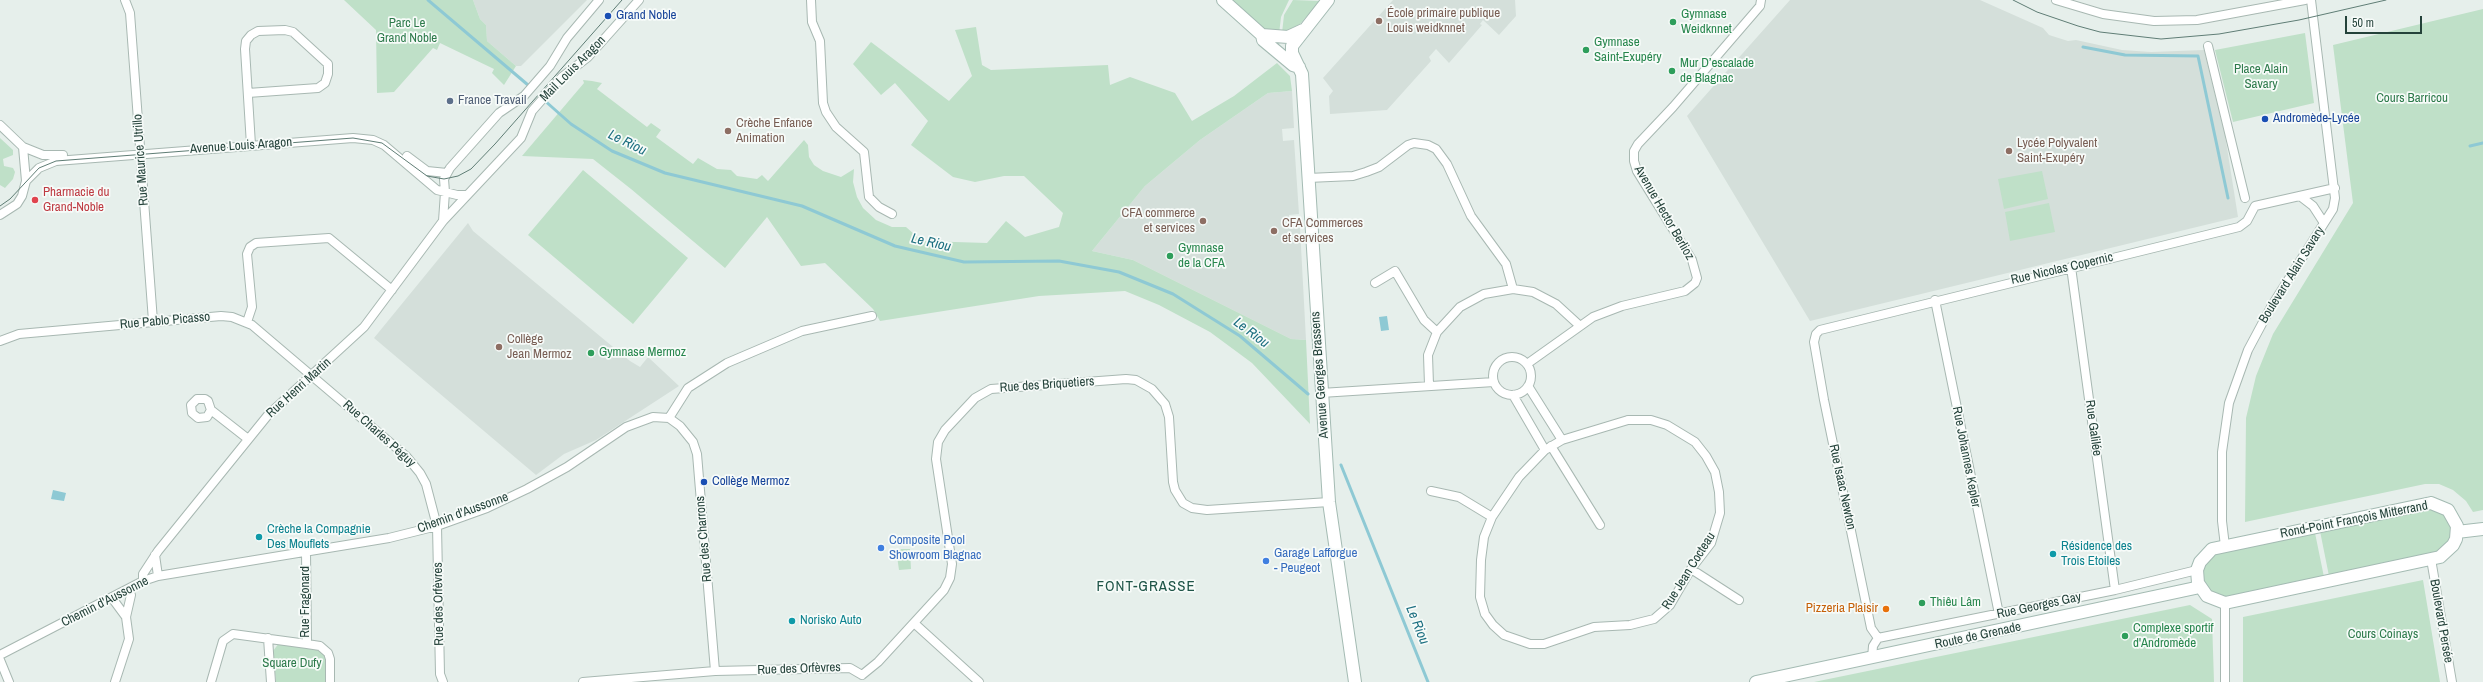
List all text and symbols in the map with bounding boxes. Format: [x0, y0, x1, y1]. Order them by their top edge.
place label: École primaire publique Louis weidknnet [1387, 6, 1500, 37]
place label: Gymnase Weidknnet [1681, 7, 1732, 38]
place label: Grand Noble [616, 8, 676, 24]
scale bar [2347, 8, 2424, 34]
marker: Grand Noble [603, 11, 613, 21]
text: 50 m [2352, 15, 2374, 31]
park label: Parc Le Grand Noble [377, 16, 437, 47]
marker: École primaire publique Louis weidknnet [1374, 16, 1384, 26]
marker: Gymnase Weidknnet [1668, 17, 1678, 27]
street label: Mail Louis Aragon [537, 33, 609, 105]
place label: Gymnase Saint-Exupéry [1594, 35, 1662, 66]
marker: Gymnase Saint-Exupéry [1581, 45, 1591, 55]
place label: Mur D’escalade de Blagnac [1680, 56, 1754, 87]
park label: Place Alain Savary [2234, 62, 2288, 93]
marker: Mur D’escalade de Blagnac [1667, 66, 1677, 76]
park label: Cours Barricou [2376, 91, 2448, 107]
place label: France Travail [458, 93, 526, 109]
marker: France Travail [445, 96, 455, 106]
place label: Andromède-Lycée [2273, 111, 2360, 127]
street label: Rue Maurice Utrillo [130, 114, 152, 206]
marker: Andromède-Lycée [2260, 114, 2270, 124]
place label: Crèche Enfance Animation [736, 116, 812, 147]
marker: Crèche Enfance Animation [723, 126, 733, 136]
water label: Le Riou [605, 127, 649, 159]
street label: Avenue Louis Aragon [189, 135, 293, 157]
place label: Lycée Polyvalent Saint-Exupéry [2017, 136, 2097, 167]
marker: Lycée Polyvalent Saint-Exupéry [2004, 146, 2014, 156]
street label: Avenue Hector Berlioz [1631, 163, 1697, 263]
place label: Pharmacie du Grand-Noble [43, 185, 109, 216]
marker: Pharmacie du Grand-Noble [30, 195, 40, 205]
place label: CFA commerce et services [1122, 206, 1195, 237]
marker: CFA commerce et services [1198, 216, 1208, 226]
place label: CFA Commerces et services [1282, 216, 1363, 247]
street label: Boulevard Alain Savary [2256, 224, 2328, 326]
marker: CFA Commerces et services [1269, 226, 1279, 236]
water label: Le Riou [910, 230, 952, 256]
place label: Gymnase de la CFA [1178, 241, 1225, 272]
street label: Rue Nicolas Copernic [2009, 250, 2115, 288]
marker: Gymnase de la CFA [1165, 251, 1175, 261]
street label: Rue Pablo Picasso [119, 309, 211, 333]
street label: Avenue Georges Brassens [1308, 311, 1332, 439]
water label: Le Riou [1230, 314, 1272, 352]
place label: Collège Jean Mermoz [507, 332, 572, 363]
marker: Collège Jean Mermoz [494, 342, 504, 352]
place label: Gymnase Mermoz [599, 345, 686, 361]
marker: Gymnase Mermoz [586, 348, 596, 358]
street label: Rue Henri Martin [263, 355, 335, 421]
street label: Rue des Briquetiers [999, 374, 1095, 396]
street label: Rue Charles Péguy [339, 397, 419, 471]
street label: Rue Galilée [2081, 399, 2105, 457]
street label: Rue Johannes Kepler [1949, 405, 1983, 509]
street label: Rue Isaac Newton [1825, 443, 1859, 531]
place label: Collège Mermoz [712, 474, 790, 490]
marker: Collège Mermoz [699, 477, 709, 487]
street label: Chemin d'Aussonne [415, 489, 511, 537]
street label: Rue des Charrons [692, 495, 716, 583]
street label: Rond-Point François Mitterrand [2279, 498, 2429, 542]
place label: Crèche la Compagnie Des Mouflets [267, 522, 371, 553]
street label: Rue Jean Cocteau [1659, 529, 1719, 613]
marker: Crèche la Compagnie Des Mouflets [254, 532, 264, 542]
place label: Composite Pool Showroom Blagnac [889, 533, 981, 564]
place label: Résidence des Trois Etoiles [2061, 539, 2132, 570]
marker: Composite Pool Showroom Blagnac [876, 543, 886, 553]
place label: Garage Lafforgue - Peugeot [1274, 546, 1357, 577]
marker: Résidence des Trois Etoiles [2048, 549, 2058, 559]
marker: Garage Lafforgue - Peugeot [1261, 556, 1271, 566]
street label: Rue des Orfèvres [430, 562, 448, 646]
street label: Rue Fragonard [298, 566, 314, 638]
street label: Chemin d'Aussonne [59, 573, 151, 631]
district label: FONT-GRASSE [1096, 578, 1196, 596]
street label: Boulevard Persée [2426, 578, 2456, 664]
street label: Rue Georges Gay [1995, 589, 2083, 623]
place label: Thiêu Lâm [1930, 595, 1981, 611]
marker: Thiêu Lâm [1917, 598, 1927, 608]
place label: Pizzeria Plaisir [1806, 601, 1878, 617]
water label: Le Riou [1402, 603, 1432, 647]
marker: Pizzeria Plaisir [1881, 604, 1891, 614]
place label: Norisko Auto [800, 613, 862, 629]
marker: Norisko Auto [787, 616, 797, 626]
street label: Route de Grenade [1933, 619, 2023, 653]
place label: Complexe sportif d'Andromède [2133, 621, 2214, 652]
park label: Cours Coinays [2348, 627, 2418, 643]
marker: Complexe sportif d'Andromède [2120, 631, 2130, 641]
park label: Square Dufy [262, 656, 322, 672]
street label: Rue des Orfèvres [757, 660, 841, 678]

